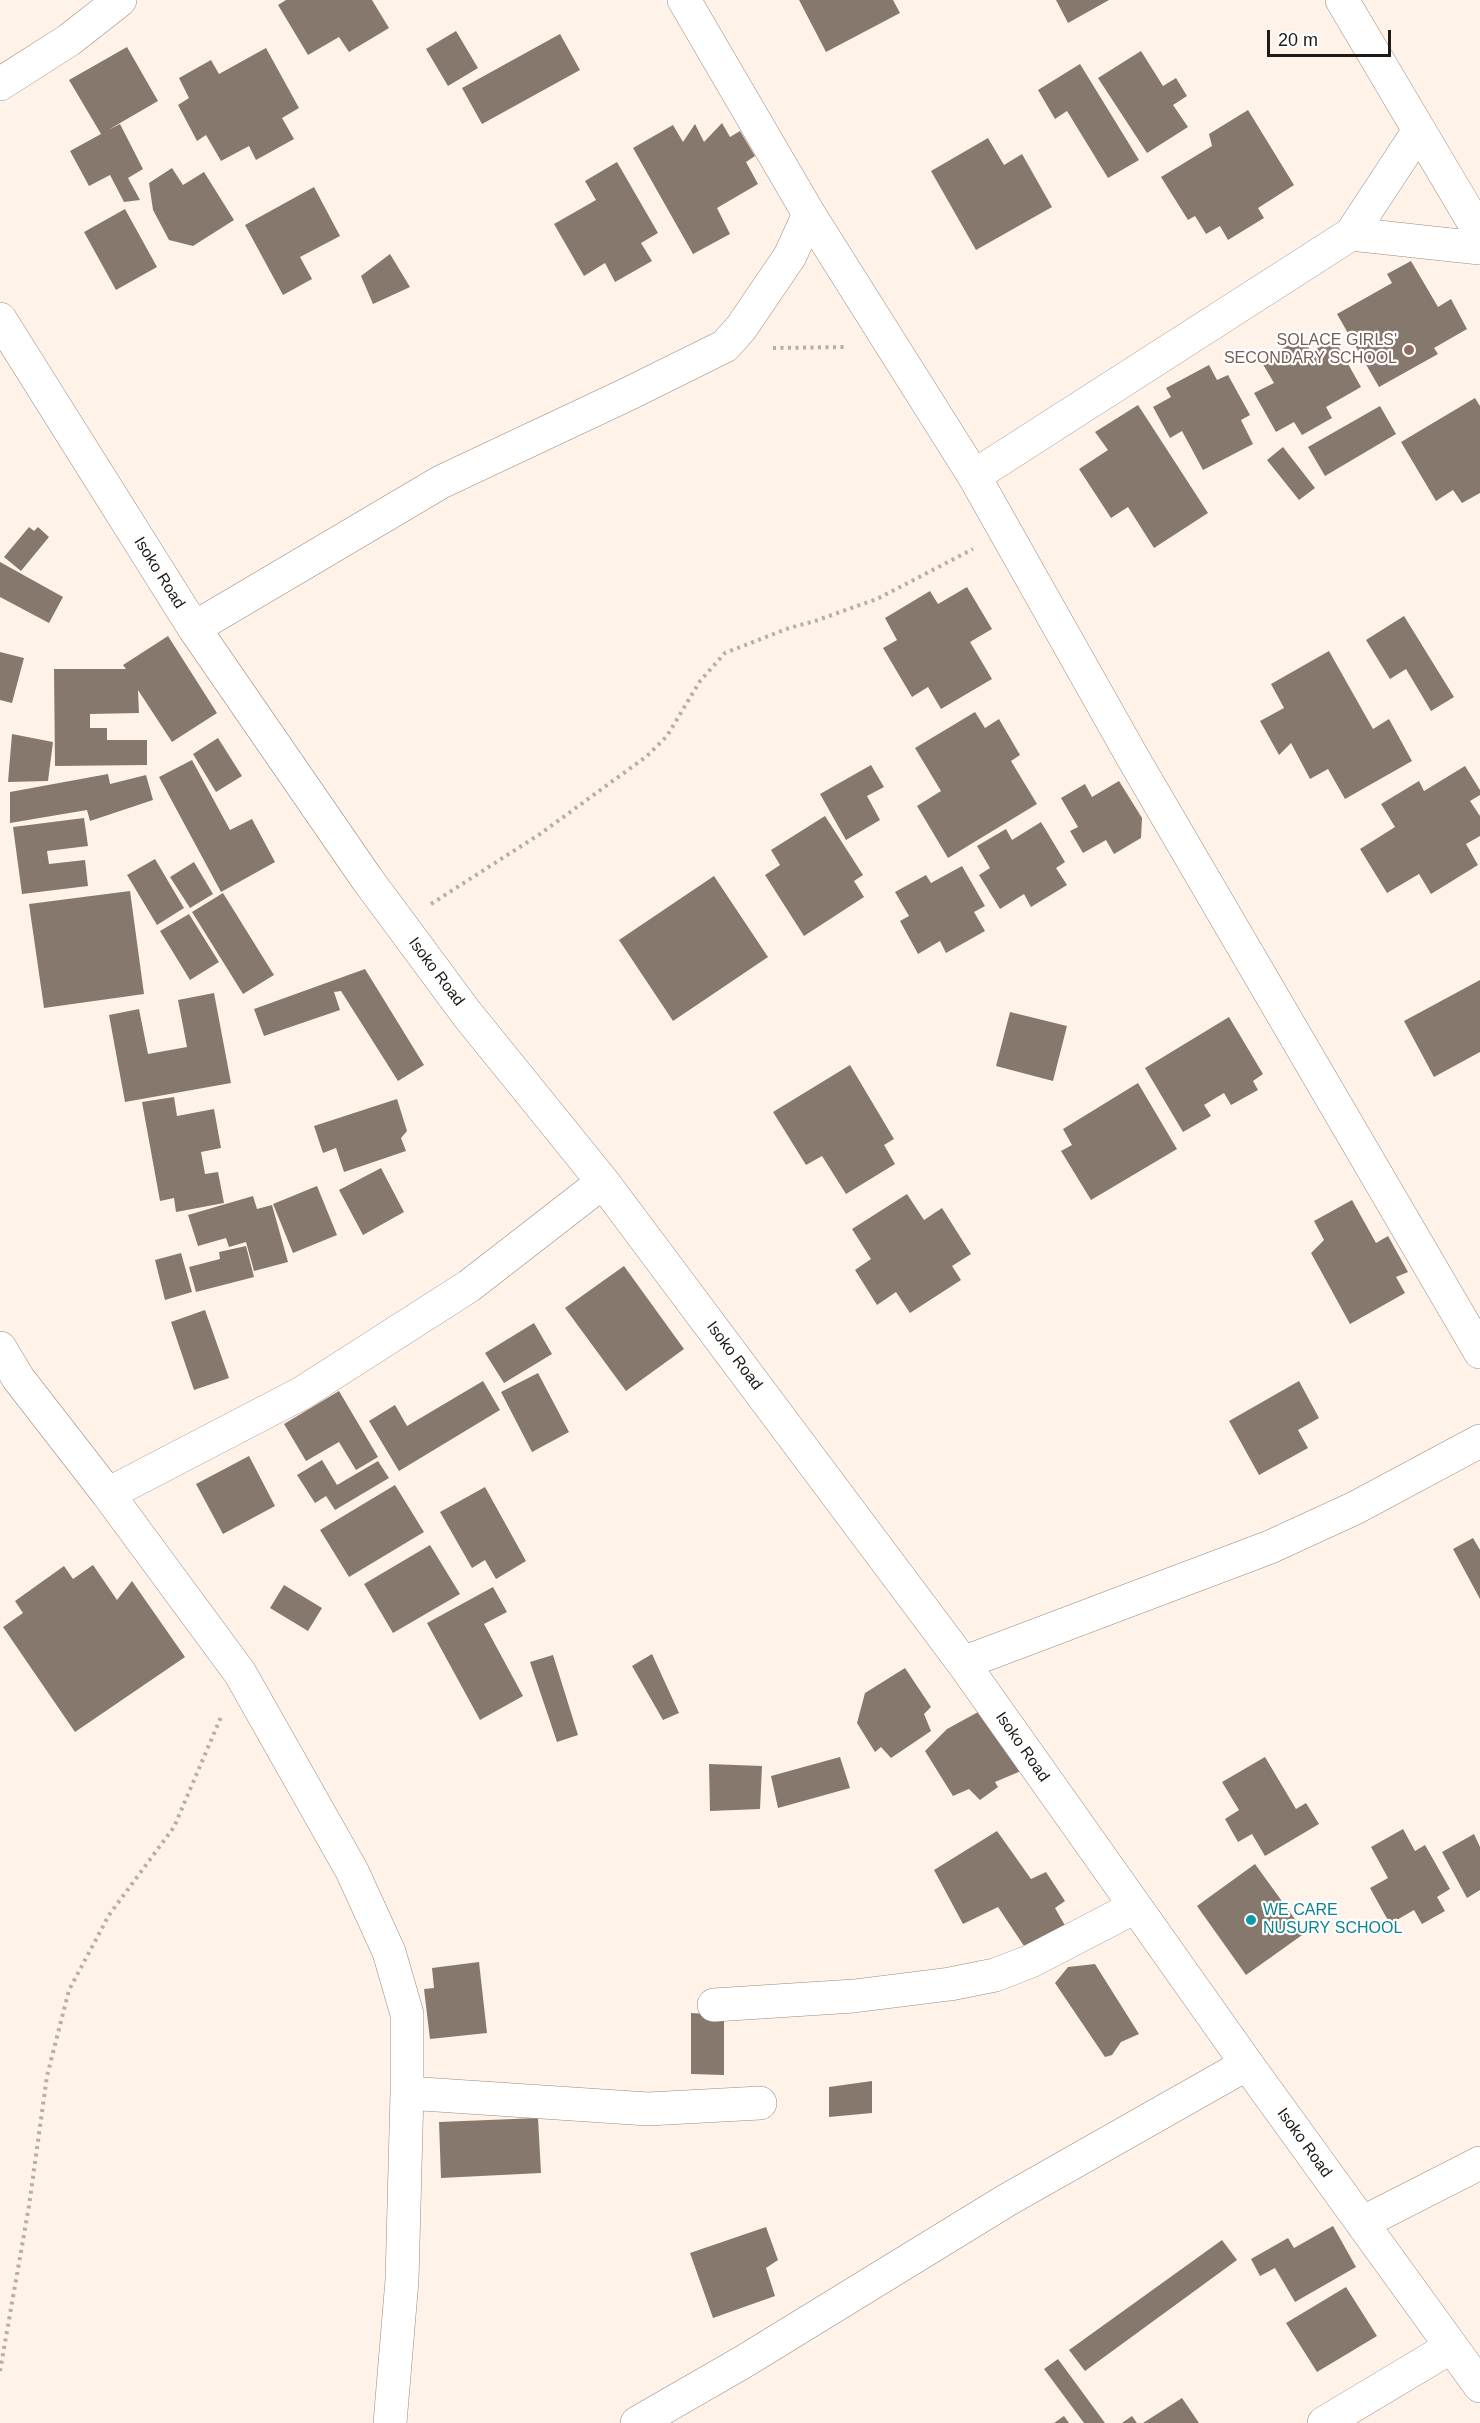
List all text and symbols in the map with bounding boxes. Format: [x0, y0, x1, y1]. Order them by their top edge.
scale bar [1270, 18, 1394, 56]
text: 20 m [1278, 30, 1318, 50]
place label: SOLACE GIRLS' SECONDARY SCHOOL [1224, 331, 1397, 369]
marker: SOLACE GIRLS' SECONDARY SCHOOL [1402, 343, 1416, 357]
street label: Isoko Road [129, 534, 189, 612]
street label: Isoko Road [404, 934, 468, 1010]
street label: Isoko Road [702, 1318, 766, 1394]
street label: Isoko Road [991, 1708, 1053, 1786]
place label: WE CARE NUSURY SCHOOL [1263, 1901, 1402, 1939]
marker: WE CARE NUSURY SCHOOL [1244, 1913, 1258, 1927]
street label: Isoko Road [1272, 2105, 1336, 2181]

